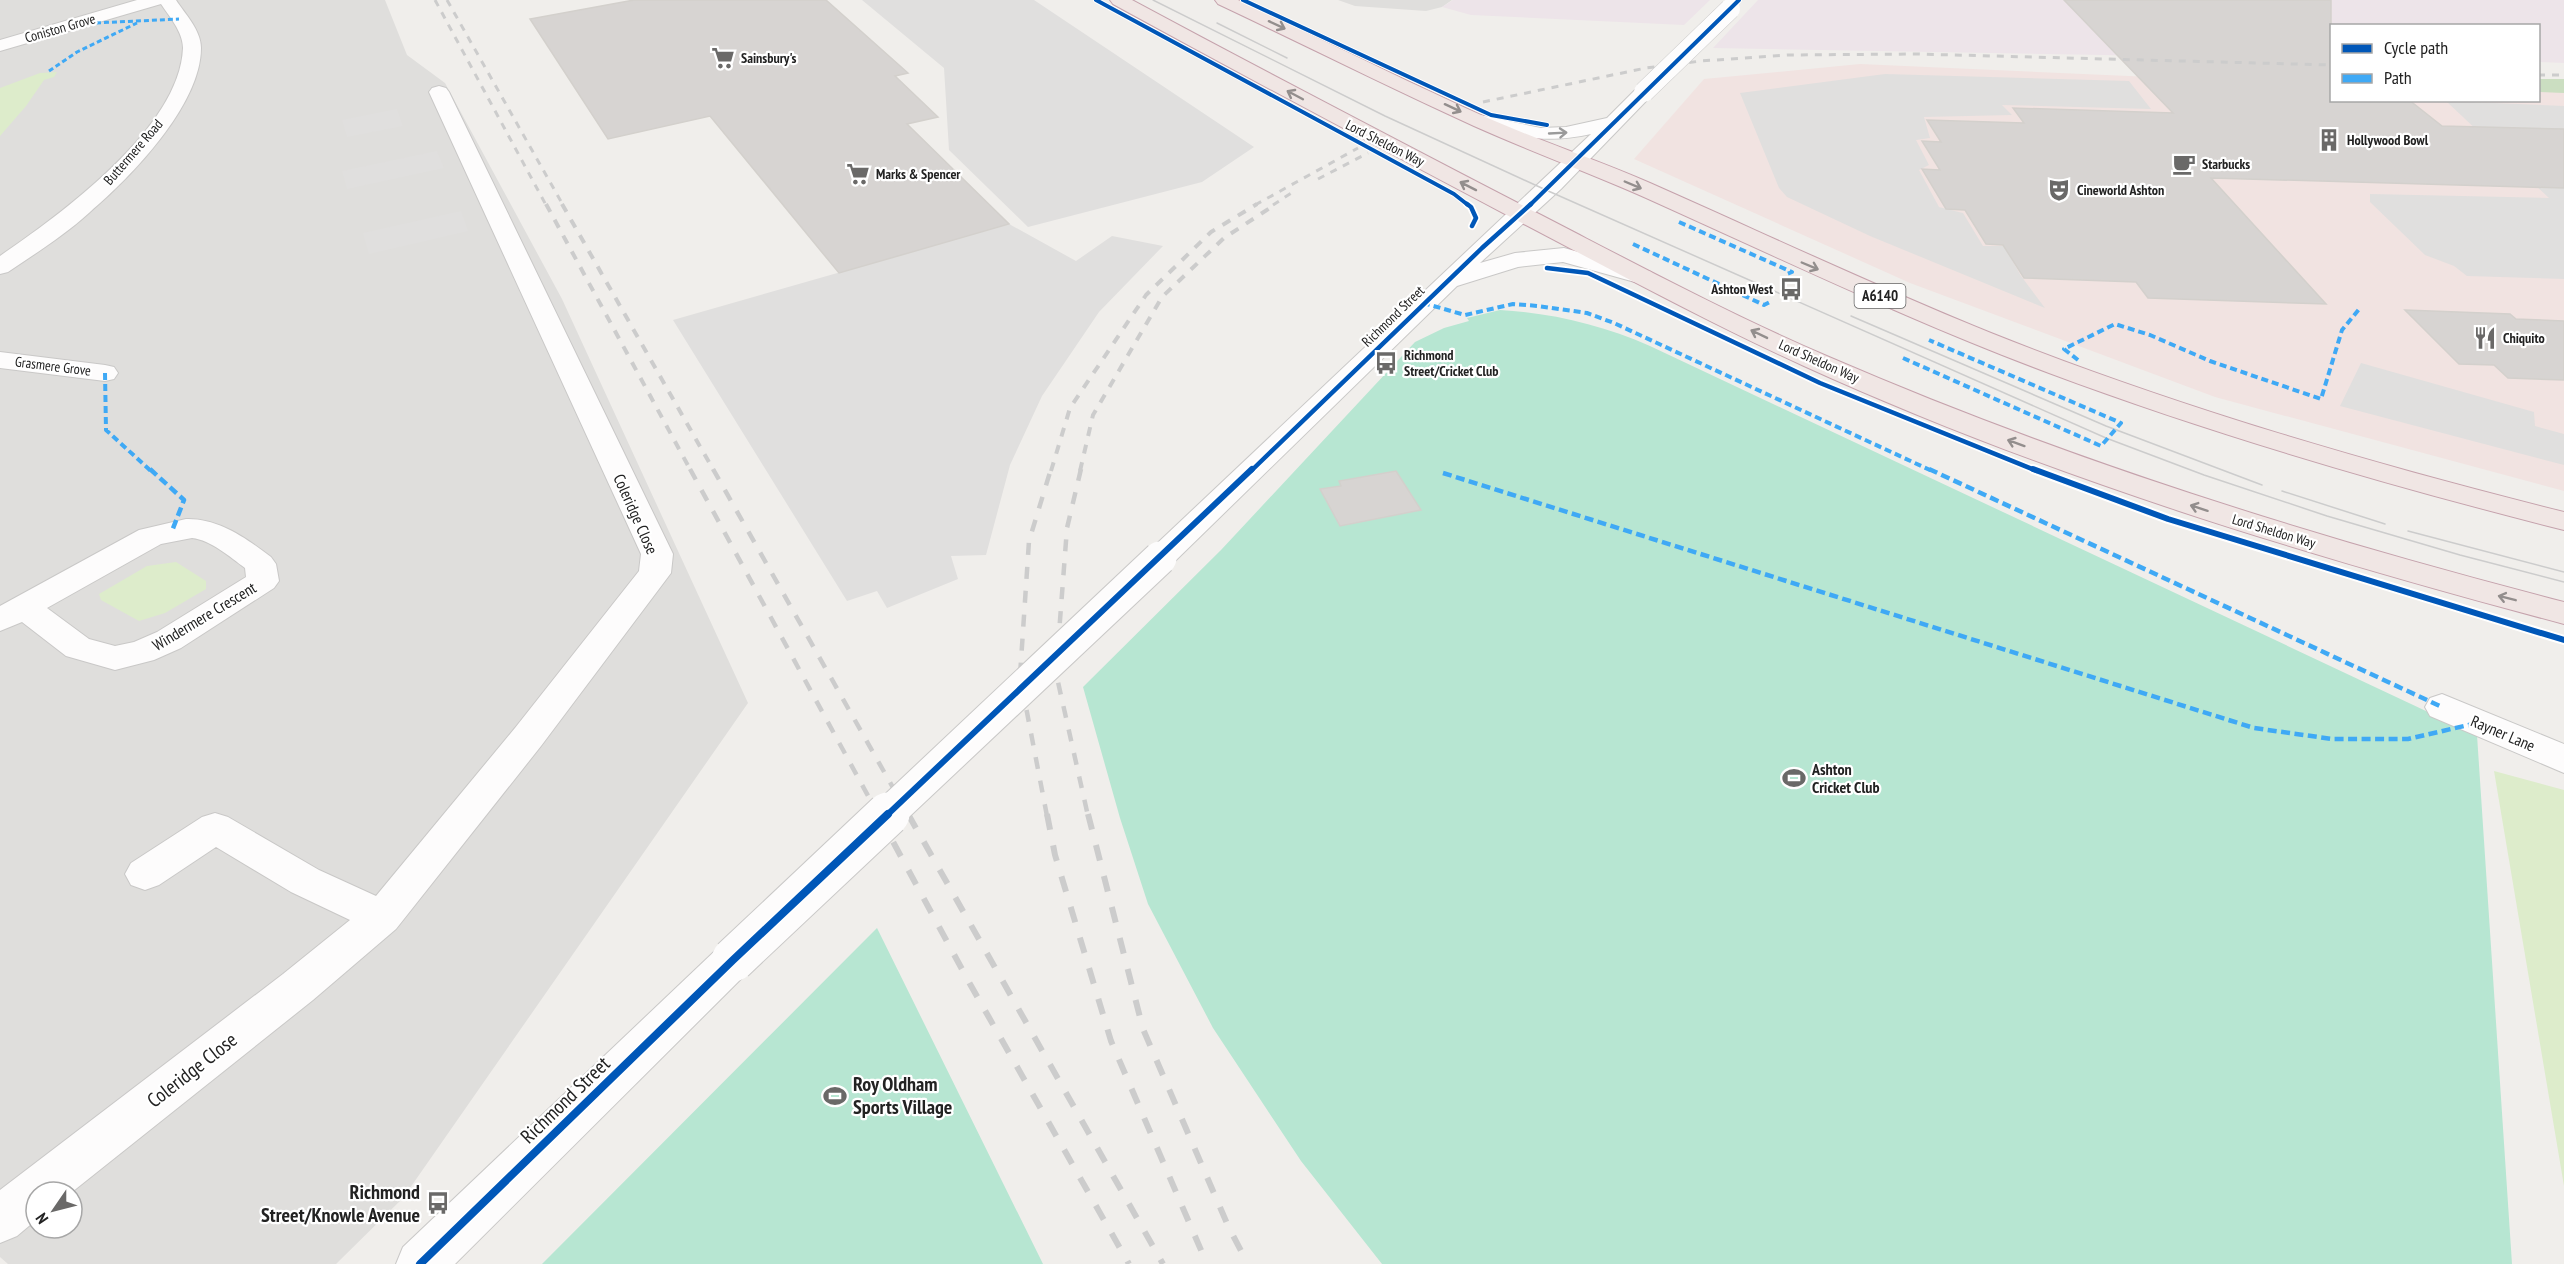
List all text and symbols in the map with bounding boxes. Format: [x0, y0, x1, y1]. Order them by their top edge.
street label: Coniston Grove [23, 9, 98, 47]
one-way arrow [1267, 20, 1285, 32]
legend [2330, 24, 2540, 102]
text: Cycle path [2384, 36, 2448, 59]
supermarket icon: Sainsbury's [710, 45, 736, 71]
place label: Sainsbury's [741, 49, 797, 67]
text: Path [2384, 66, 2412, 89]
one-way arrow [1287, 89, 1305, 100]
one-way arrow [1444, 103, 1462, 115]
street label: Buttermere Road [100, 115, 166, 189]
street label: Lord Sheldon Way [1343, 115, 1428, 171]
building icon: Hollywood Bowl [2316, 127, 2342, 153]
one-way arrow [1547, 128, 1567, 139]
place label: Hollywood Bowl [2347, 131, 2429, 149]
cafe icon: Starbucks [2171, 151, 2197, 177]
place label: Starbucks [2202, 155, 2250, 173]
supermarket icon: Marks & Spencer [845, 161, 871, 187]
place label: Marks & Spencer [876, 165, 961, 183]
theatre icon: Cineworld Ashton [2046, 177, 2072, 203]
one-way arrow [1460, 180, 1477, 192]
one-way arrow [1623, 180, 1641, 191]
place label: Cineworld Ashton [2077, 181, 2164, 199]
one-way arrow [1800, 261, 1819, 272]
bus stop icon: Ashton West [1778, 276, 1804, 302]
place label: Ashton West [1710, 280, 1773, 298]
street label: Richmond Street [1358, 282, 1428, 350]
road number: A6140 [1854, 284, 1906, 308]
restaurant icon: Chiquito [2472, 325, 2498, 351]
one-way arrow [1750, 327, 1768, 339]
place label: Chiquito [2503, 329, 2545, 347]
street label: Lord Sheldon Way [1776, 335, 1863, 387]
place label: Richmond Street/Cricket Club [1404, 346, 1498, 380]
bus stop icon: Richmond Street/Cricket Club [1373, 350, 1399, 376]
street label: Grasmere Grove [14, 352, 92, 380]
one-way arrow [2007, 436, 2025, 447]
street label: Coleridge Close [609, 471, 663, 557]
one-way arrow [2190, 502, 2209, 513]
street label: Lord Sheldon Way [2230, 510, 2318, 552]
street label: Windermere Crescent [148, 577, 260, 655]
one-way arrow [2498, 592, 2517, 604]
street label: Rayner Lane [2468, 711, 2538, 755]
place label: Ashton Cricket Club [1811, 759, 1880, 797]
sports icon: Ashton Cricket Club [1781, 765, 1807, 791]
street label: Coleridge Close [142, 1027, 242, 1113]
street label: Richmond Street [515, 1051, 616, 1149]
place label: Roy Oldham Sports Village [853, 1071, 952, 1120]
sports icon: Roy Oldham Sports Village [822, 1083, 848, 1109]
place label: Richmond Street/Knowle Avenue [261, 1179, 420, 1228]
north arrow [24, 1180, 84, 1240]
bus stop icon: Richmond Street/Knowle Avenue [425, 1190, 451, 1216]
text: N [31, 1209, 52, 1228]

